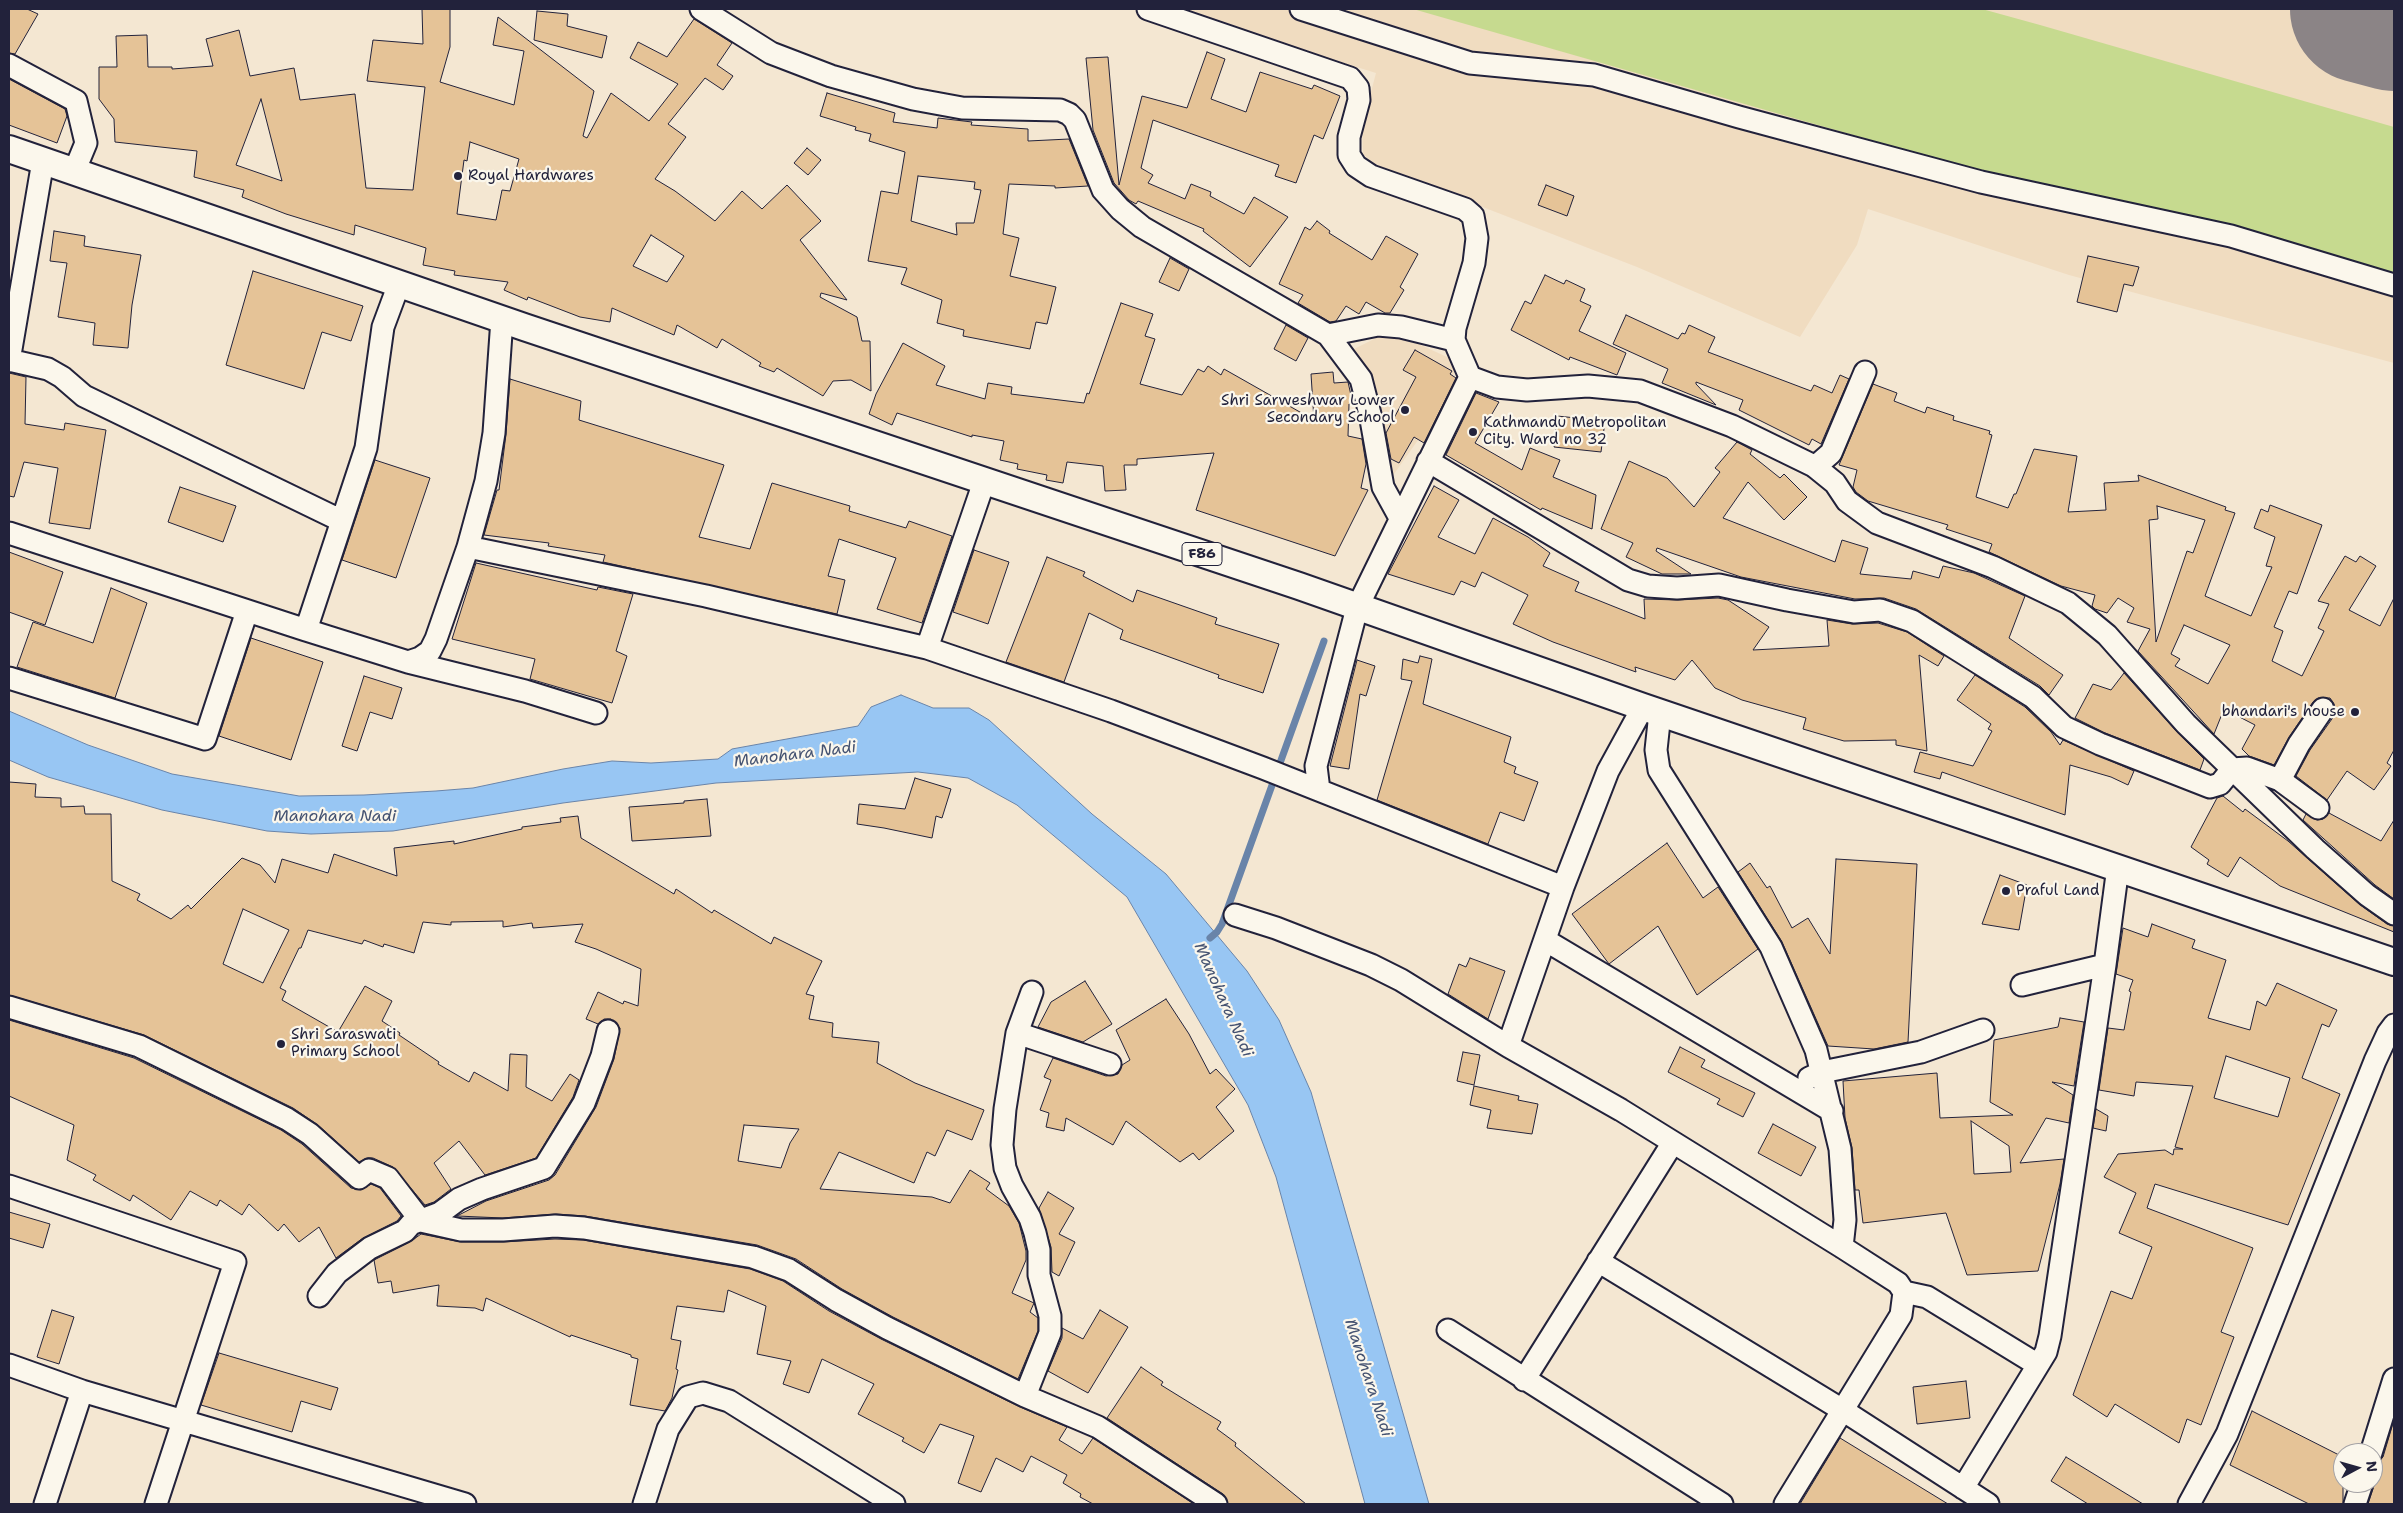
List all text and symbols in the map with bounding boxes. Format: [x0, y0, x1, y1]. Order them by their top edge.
place label: Royal Hardwares [468, 167, 594, 185]
marker: Royal Hardwares [452, 170, 464, 182]
place label: Shri Sarweshwar Lower Secondary School [1221, 392, 1395, 427]
marker: Shri Sarweshwar Lower Secondary School [1399, 404, 1411, 416]
place label: Kathmandu Metropolitan City. Ward no 32 [1483, 414, 1666, 449]
marker: Kathmandu Metropolitan City. Ward no 32 [1467, 426, 1479, 438]
road number: F86 [1182, 542, 1222, 566]
place label: bhandari's house [2222, 703, 2345, 721]
marker: bhandari's house [2349, 706, 2361, 718]
water label: Manohara Nadi [733, 738, 857, 772]
water label: Manohara Nadi [274, 807, 396, 827]
place label: Praful Land [2016, 882, 2099, 900]
marker: Praful Land [2000, 885, 2012, 897]
water label: Manohara Nadi [1189, 940, 1257, 1060]
place label: Shri Saraswati Primary School [291, 1026, 400, 1061]
marker: Shri Saraswati Primary School [275, 1038, 287, 1050]
water label: Manohara Nadi [1340, 1317, 1396, 1439]
north arrow [2333, 1443, 2383, 1493]
text: N [2362, 1460, 2381, 1473]

